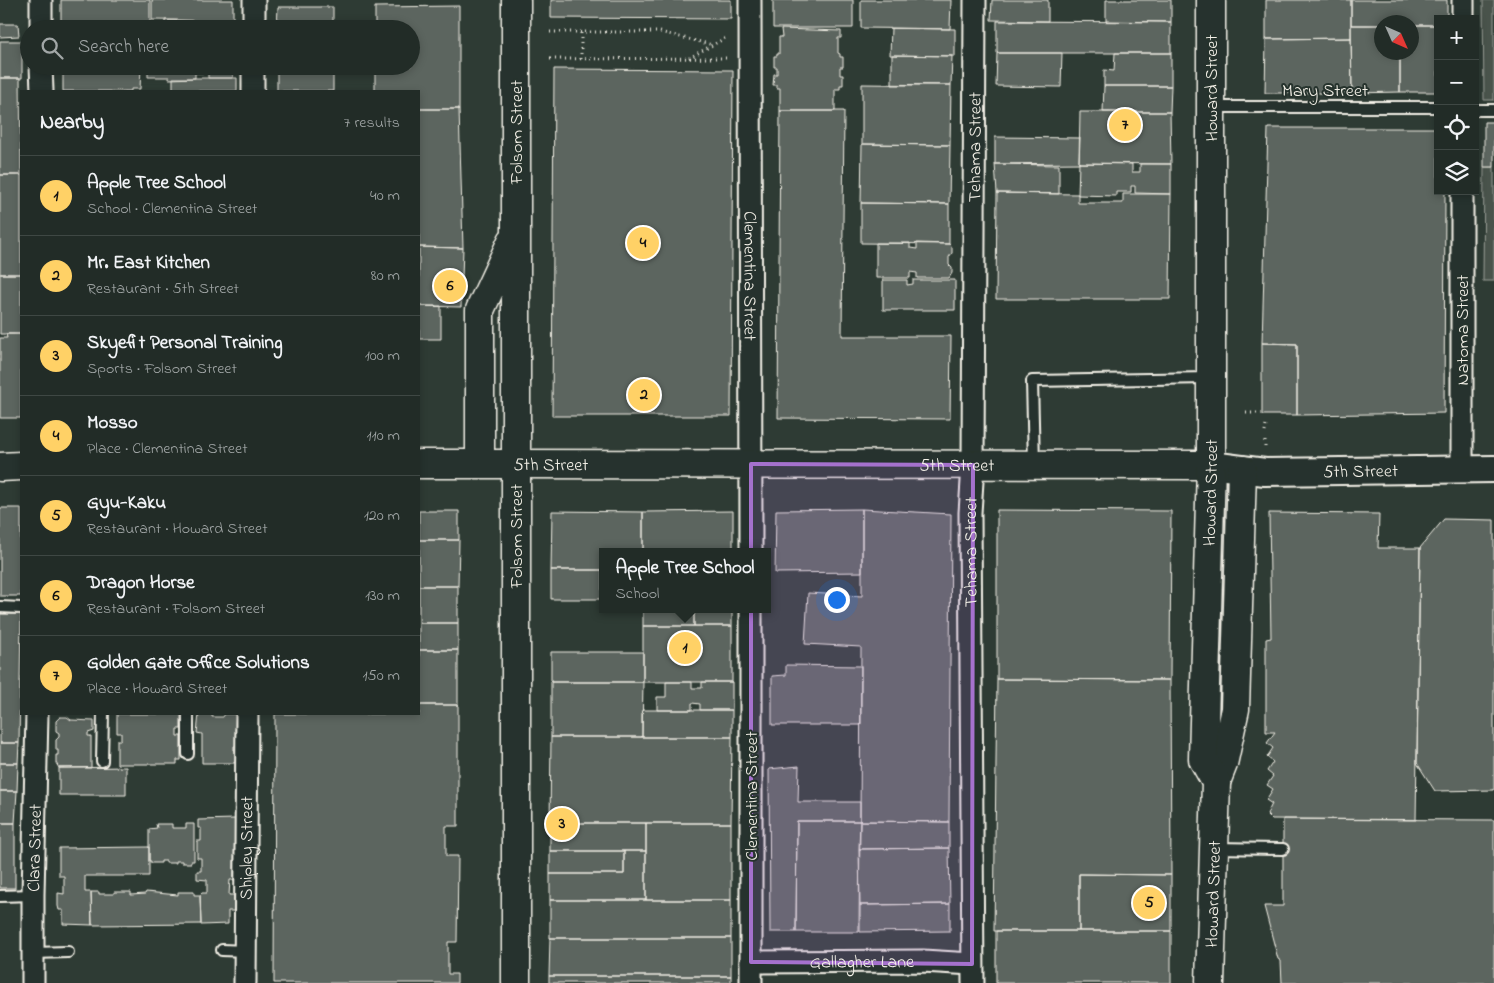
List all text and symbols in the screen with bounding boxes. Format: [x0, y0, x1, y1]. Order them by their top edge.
north arrow [1374, 15, 1419, 60]
map controls [1434, 15, 1479, 195]
button: + [1434, 15, 1479, 60]
search box [20, 20, 420, 75]
icon: search [38, 34, 66, 62]
text: Search here [78, 34, 169, 61]
street label: Howard Street [1200, 35, 1226, 141]
button: − [1434, 60, 1479, 105]
street label: Mary Street [1282, 79, 1368, 105]
street label: Folsom Street [505, 80, 531, 185]
street label: Tehama Street [963, 92, 990, 202]
button: locate [1434, 105, 1479, 150]
pin: 7 [1109, 106, 1141, 144]
text: Nearby [40, 108, 104, 138]
text: 7 results [344, 111, 400, 135]
button: layers [1434, 150, 1479, 195]
text: Apple Tree School [87, 170, 226, 197]
text: 1 [53, 184, 59, 208]
text: 40 m [370, 184, 400, 208]
text: School · Clementina Street [87, 197, 257, 221]
street label: Clementina Street [735, 211, 762, 341]
pin: 4 [627, 224, 659, 262]
text: Mr. East Kitchen [87, 250, 210, 277]
text: 2 [52, 264, 60, 288]
text: 80 m [371, 264, 400, 288]
pin: 6 [434, 267, 466, 305]
street label: Natoma Street [1451, 275, 1477, 385]
text: Restaurant · 5th Street [87, 277, 239, 301]
text: Skyefit Personal Training [87, 330, 283, 357]
text: 3 [53, 344, 59, 368]
text: 100 m [365, 344, 400, 368]
text: Sports · Folsom Street [87, 357, 237, 381]
pin: 2 [628, 376, 660, 414]
text: Mosso [87, 410, 138, 437]
text: 4 [53, 424, 59, 448]
text: 110 m [366, 424, 400, 448]
text: Place · Clementina Street [87, 437, 248, 461]
street label: Howard Street [1198, 439, 1226, 547]
street label: 5th Street [514, 453, 588, 479]
street label: 5th Street [920, 454, 994, 480]
street label: 5th Street [1323, 459, 1398, 486]
street label: Folsom Street [505, 484, 531, 589]
text: Gyu-Kaku [87, 490, 166, 517]
street label: Tehama Street [959, 496, 986, 607]
text: 5 [51, 504, 61, 528]
text: 120 m [364, 504, 400, 528]
text: Restaurant · Howard Street [87, 517, 268, 541]
popup [599, 548, 771, 613]
text: Apple Tree School [616, 555, 754, 582]
text: Dragon Horse [87, 570, 195, 597]
text: School [616, 582, 659, 606]
text: 6 [52, 584, 60, 608]
text: 130 m [365, 584, 400, 608]
your location [824, 587, 850, 613]
text: Restaurant · Folsom Street [87, 597, 265, 621]
pin: 1 [669, 629, 701, 667]
text: Golden Gate Office Solutions [87, 650, 310, 677]
text: 7 [53, 664, 59, 688]
text: 150 m [362, 664, 400, 688]
text: Place · Howard Street [87, 677, 227, 701]
street label: Clementina Street [740, 731, 766, 861]
street label: Shipley Street [235, 796, 261, 900]
street label: Clara Street [22, 804, 50, 892]
pin: 3 [546, 805, 578, 843]
street label: Howard Street [1200, 840, 1229, 948]
pin: 5 [1133, 884, 1165, 922]
street label: Gallagher Lane [810, 950, 915, 977]

